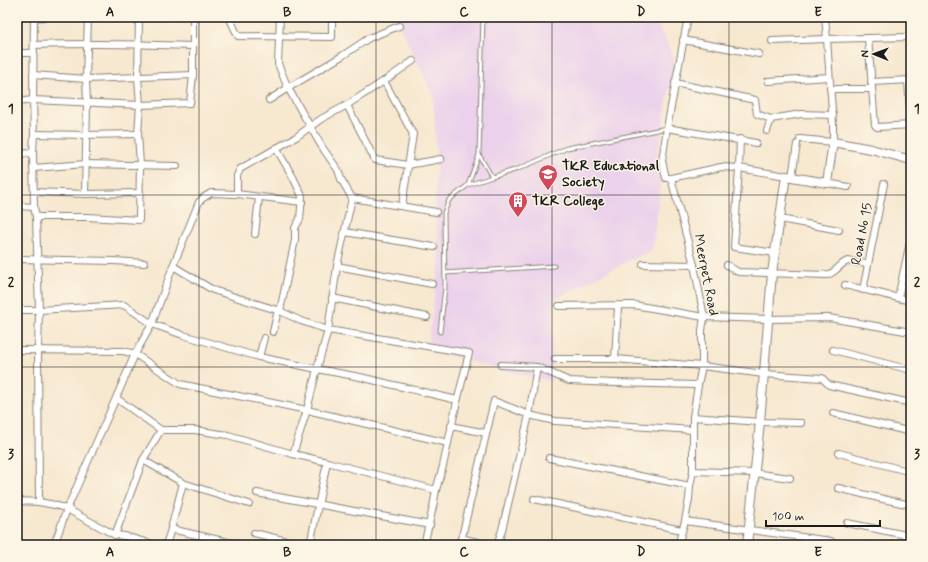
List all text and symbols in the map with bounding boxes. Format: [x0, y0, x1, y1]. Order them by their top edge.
text: A [106, 4, 114, 21]
text: B [283, 4, 292, 21]
text: C [459, 4, 469, 21]
text: D [637, 4, 646, 21]
text: E [814, 4, 822, 21]
north arrow [854, 34, 894, 74]
text: N [858, 50, 872, 58]
text: 1 [8, 101, 14, 118]
text: 1 [914, 101, 920, 118]
place label: TKR Educational Society [562, 157, 660, 191]
school or university icon: TKR Educational Society [537, 163, 559, 191]
building icon: TKR College [507, 190, 529, 218]
place label: TKR College [532, 192, 605, 211]
street label: Road No 15 [847, 201, 877, 267]
street label: Meerpet Road [689, 233, 723, 317]
text: 2 [8, 274, 15, 291]
text: 2 [914, 274, 921, 291]
text: 3 [8, 446, 14, 463]
text: 3 [914, 446, 920, 463]
scale bar [766, 502, 880, 528]
text: 100 m [772, 509, 804, 525]
text: A [106, 544, 114, 561]
text: B [283, 544, 292, 561]
text: C [459, 544, 469, 561]
text: D [637, 544, 646, 561]
text: E [814, 544, 822, 561]

